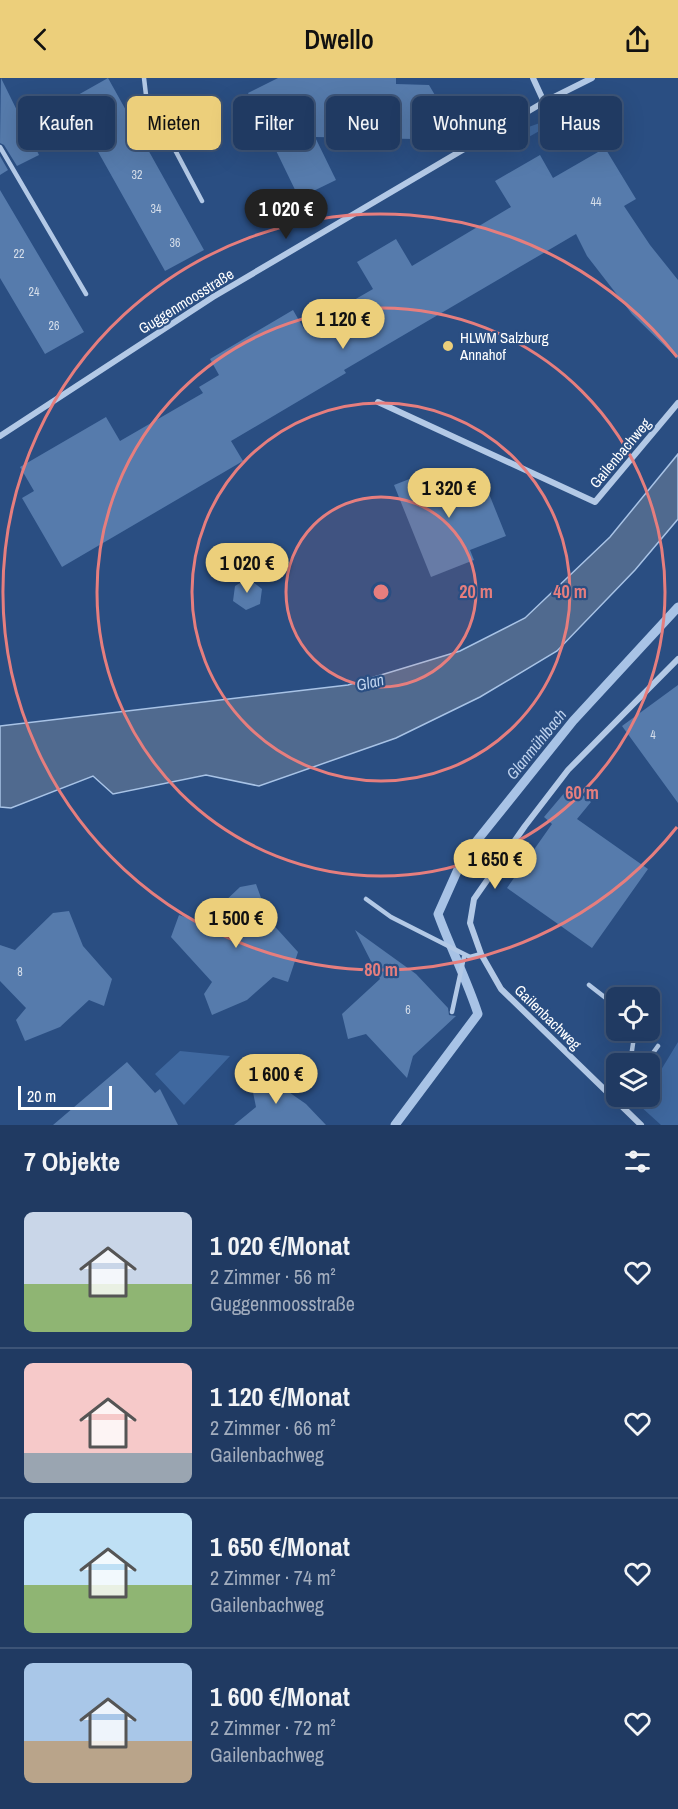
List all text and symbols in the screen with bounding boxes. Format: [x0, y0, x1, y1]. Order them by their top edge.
text: Dwello [304, 21, 374, 57]
icon: back [24, 23, 57, 56]
icon: share [621, 23, 654, 56]
chip: Kaufen [18, 96, 115, 150]
chip: Mieten [127, 96, 221, 150]
chip: Filter [233, 96, 314, 150]
chip: Neu [326, 96, 400, 150]
chip: Wohnung [412, 96, 528, 150]
chip: Haus [540, 96, 622, 150]
house number: 32 [132, 167, 142, 183]
pin: 1 020 € [231, 189, 341, 240]
house number: 44 [591, 194, 602, 210]
text: 1 020 € [259, 195, 313, 222]
house number: 34 [151, 201, 162, 217]
house number: 36 [170, 235, 180, 251]
house number: 22 [14, 246, 24, 262]
street label: Guggenmoosstraße [134, 263, 238, 339]
house number: 24 [29, 284, 40, 300]
pin: 1 120 € [288, 299, 398, 350]
text: 1 120 € [316, 305, 370, 332]
house number: 26 [49, 318, 59, 334]
place label: HLWM Salzburg Annahof [459, 327, 549, 365]
marker: HLWM Salzburg Annahof [441, 339, 455, 353]
street label: Gailenbachweg [584, 413, 656, 492]
pin: 1 320 € [394, 468, 504, 519]
text: 1 320 € [422, 474, 476, 501]
pin: 1 020 € [192, 543, 302, 594]
text: 1 020 € [220, 549, 274, 576]
text: 20 m [459, 579, 493, 604]
text: 40 m [553, 579, 587, 604]
centre of rings [371, 582, 391, 602]
water label: Glan [354, 668, 386, 696]
water label: Glanmühlbach [501, 704, 571, 784]
house number: 4 [650, 727, 656, 743]
text: 60 m [565, 780, 599, 805]
pin: 1 650 € [440, 839, 550, 890]
text: 1 650 € [468, 845, 522, 872]
pin: 1 500 € [181, 898, 291, 949]
text: 1 500 € [209, 904, 263, 931]
text: 80 m [364, 957, 398, 982]
house number: 8 [17, 964, 23, 980]
street label: Gailenbachweg [510, 980, 586, 1054]
map controls [606, 987, 660, 1107]
button: locate [606, 987, 660, 1041]
house number: 6 [405, 1002, 411, 1018]
button: layers [606, 1053, 660, 1107]
pin: 1 600 € [221, 1054, 331, 1105]
text: 1 600 € [249, 1060, 303, 1087]
scale bar [18, 1083, 112, 1110]
text: 20 m [27, 1085, 56, 1107]
text: 7 Objekte [24, 1144, 120, 1179]
icon: filters [621, 1145, 654, 1178]
text: 1 020 €/Monat [210, 1228, 350, 1263]
icon: home [72, 1236, 144, 1308]
icon: heart [621, 1256, 654, 1289]
text: 2 Zimmer · 56 m² [210, 1263, 336, 1290]
text: Guggenmoosstraße [210, 1290, 355, 1317]
text: 1 120 €/Monat [210, 1379, 350, 1414]
icon: home [72, 1387, 144, 1459]
icon: heart [621, 1407, 654, 1440]
text: 2 Zimmer · 66 m² [210, 1414, 336, 1441]
text: Gailenbachweg [210, 1441, 324, 1468]
text: 1 650 €/Monat [210, 1529, 350, 1564]
icon: home [72, 1537, 144, 1609]
icon: heart [621, 1557, 654, 1590]
text: 2 Zimmer · 74 m² [210, 1564, 336, 1591]
text: Gailenbachweg [210, 1591, 324, 1618]
text: 1 600 €/Monat [210, 1679, 350, 1714]
icon: home [72, 1687, 144, 1759]
icon: heart [621, 1707, 654, 1740]
text: 2 Zimmer · 72 m² [210, 1714, 336, 1741]
text: Gailenbachweg [210, 1741, 324, 1768]

